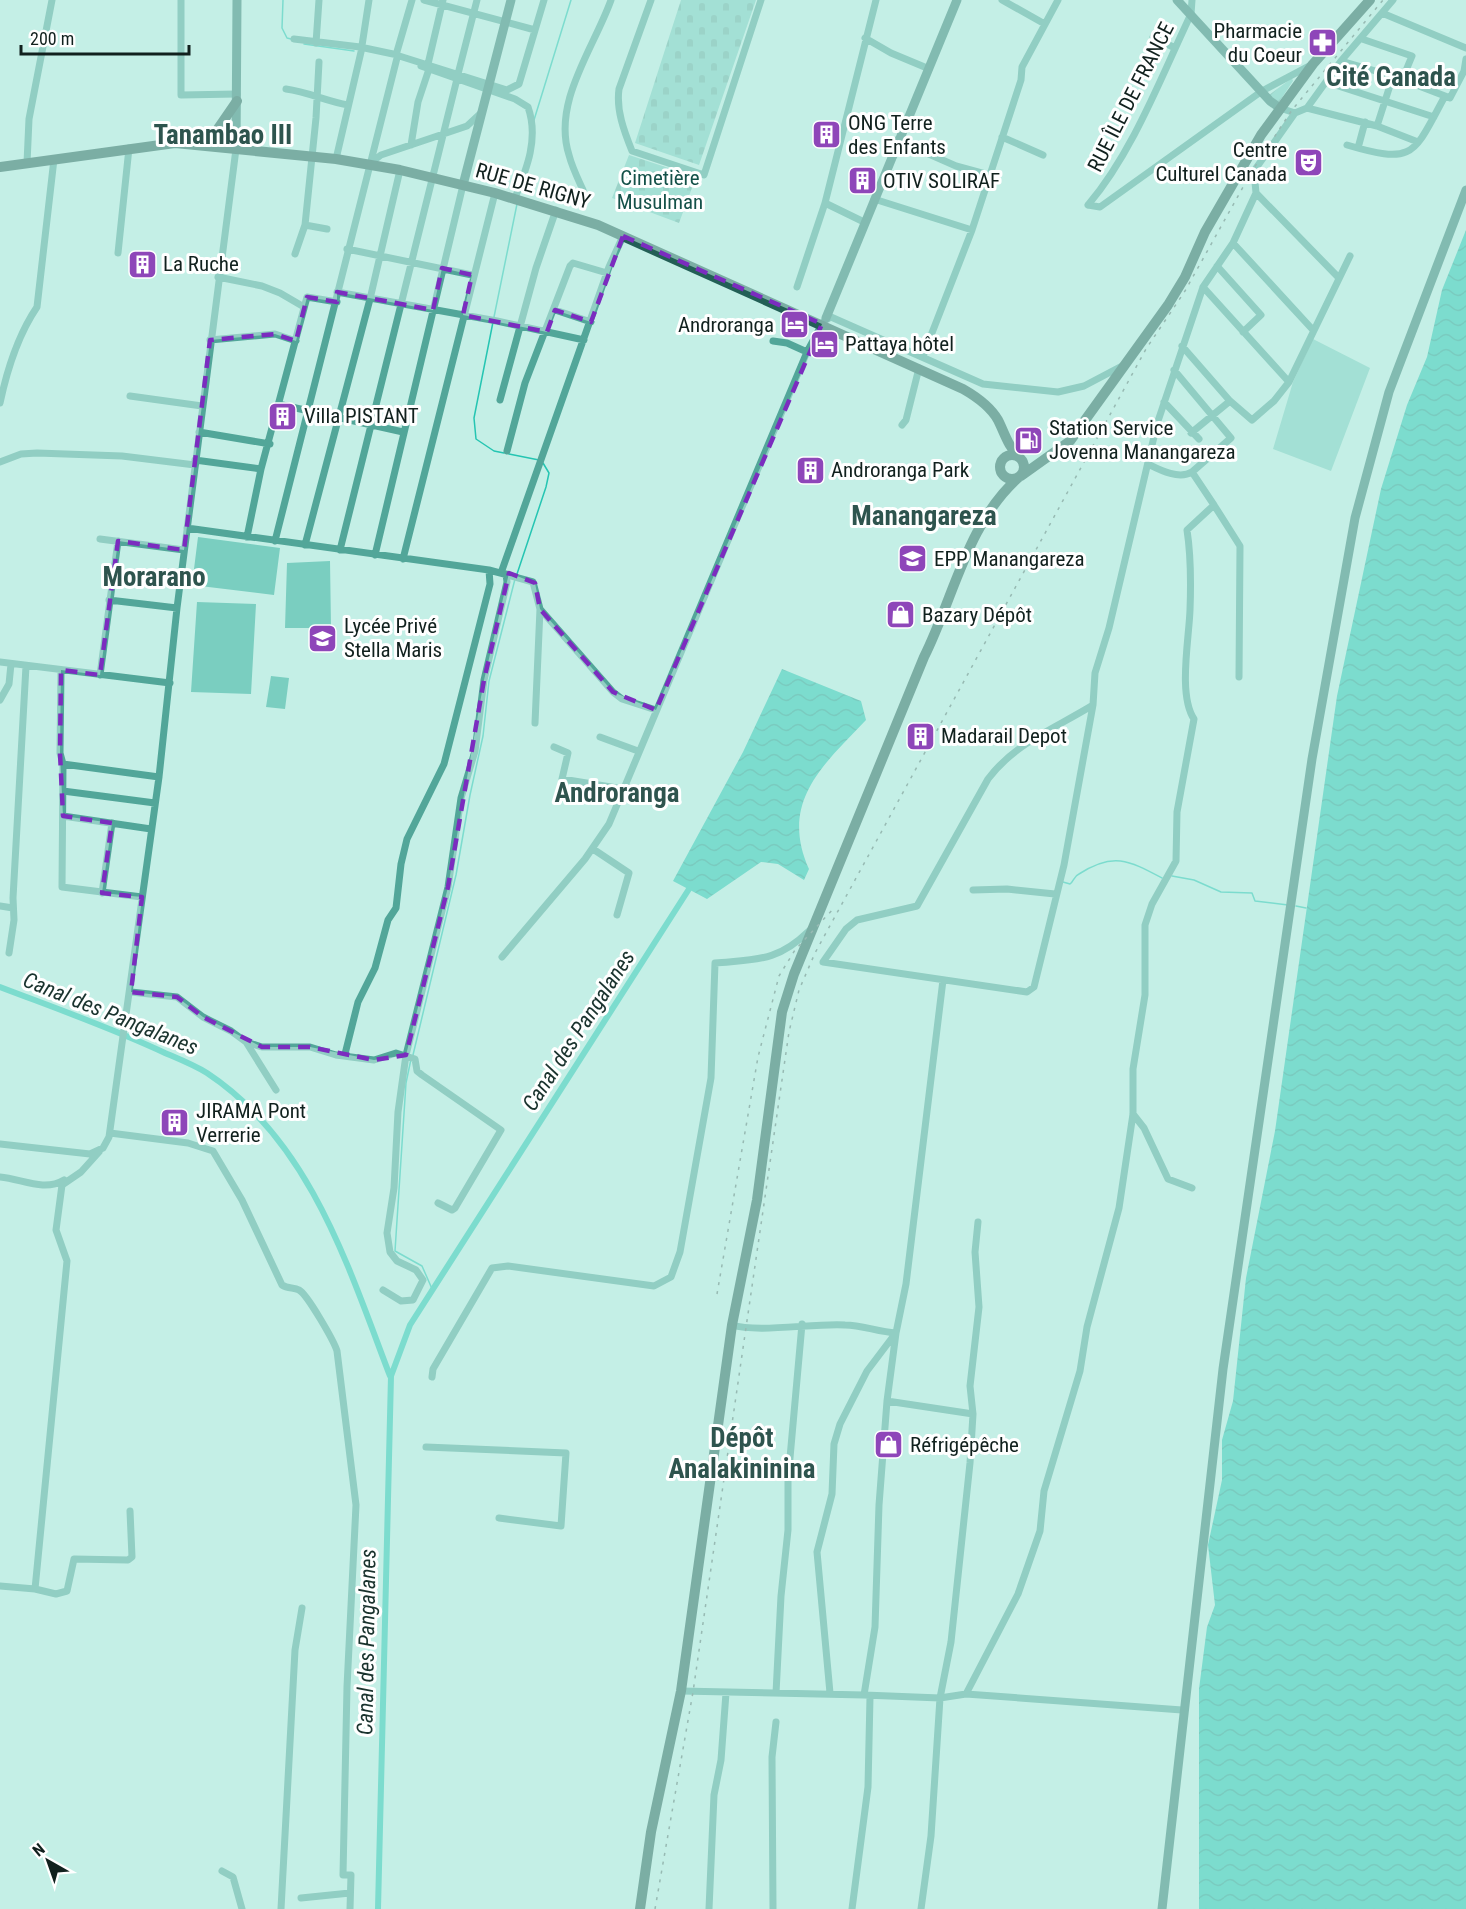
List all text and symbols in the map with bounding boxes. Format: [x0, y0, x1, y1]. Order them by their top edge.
scale bar [21, 18, 189, 56]
street label: RUE ÎLE DE FRANCE [1083, 18, 1179, 176]
place label: Pharmacie du Coeur [1214, 19, 1302, 67]
pharmacy icon: Pharmacie du Coeur [1307, 27, 1339, 59]
text: 200 m [30, 28, 74, 49]
district label: Cité Canada [1326, 61, 1456, 93]
place label: ONG Terre des Enfants [848, 111, 946, 159]
district label: Tanambao III [154, 119, 292, 151]
building icon: ONG Terre des Enfants [811, 119, 843, 151]
place label: Centre Culturel Canada [1155, 138, 1287, 186]
theatre icon: Centre Culturel Canada [1292, 146, 1324, 178]
street label: RUE DE RIGNY [473, 158, 593, 214]
building icon: OTIV SOLIRAF [846, 165, 878, 197]
park label: Cimetière Musulman [617, 166, 703, 214]
place label: OTIV SOLIRAF [883, 169, 1000, 193]
building icon: La Ruche [126, 248, 158, 280]
place label: La Ruche [163, 252, 239, 276]
hotel icon: Androranga [779, 309, 811, 341]
place label: Androranga [678, 313, 774, 337]
hotel icon: Pattaya hôtel [808, 328, 840, 360]
place label: Pattaya hôtel [845, 332, 954, 356]
building icon: Villa PISTANT [267, 400, 299, 432]
place label: Villa PISTANT [304, 404, 419, 428]
place label: Station Service Jovenna Manangareza [1049, 416, 1236, 464]
fuel station icon: Station Service Jovenna Manangareza [1012, 424, 1044, 456]
building icon: Androranga Park [794, 454, 826, 486]
place label: Androranga Park [831, 458, 970, 482]
district label: Manangareza [851, 500, 997, 532]
school or university icon: EPP Manangareza [897, 543, 929, 575]
place label: EPP Manangareza [934, 547, 1085, 571]
district label: Morarano [102, 561, 206, 593]
shop icon: Bazary Dépôt [885, 599, 917, 631]
place label: Bazary Dépôt [922, 603, 1032, 627]
place label: Lycée Privé Stella Maris [344, 614, 442, 662]
school or university icon: Lycée Privé Stella Maris [307, 622, 339, 654]
building icon: Madarail Depot [904, 720, 936, 752]
place label: Madarail Depot [941, 724, 1067, 748]
district label: Androranga [555, 777, 679, 809]
water label: Canal des Pangalanes [517, 945, 640, 1115]
water label: Canal des Pangalanes [20, 967, 202, 1060]
place label: JIRAMA Pont Verrerie [196, 1099, 306, 1147]
building icon: JIRAMA Pont Verrerie [159, 1107, 191, 1139]
district label: Dépôt Analakininina [669, 1422, 815, 1485]
shop icon: Réfrigépêche [873, 1429, 905, 1461]
place label: Réfrigépêche [910, 1433, 1019, 1457]
water label: Canal des Pangalanes [352, 1549, 381, 1735]
north arrow [18, 1831, 78, 1891]
text: N [29, 1839, 49, 1860]

